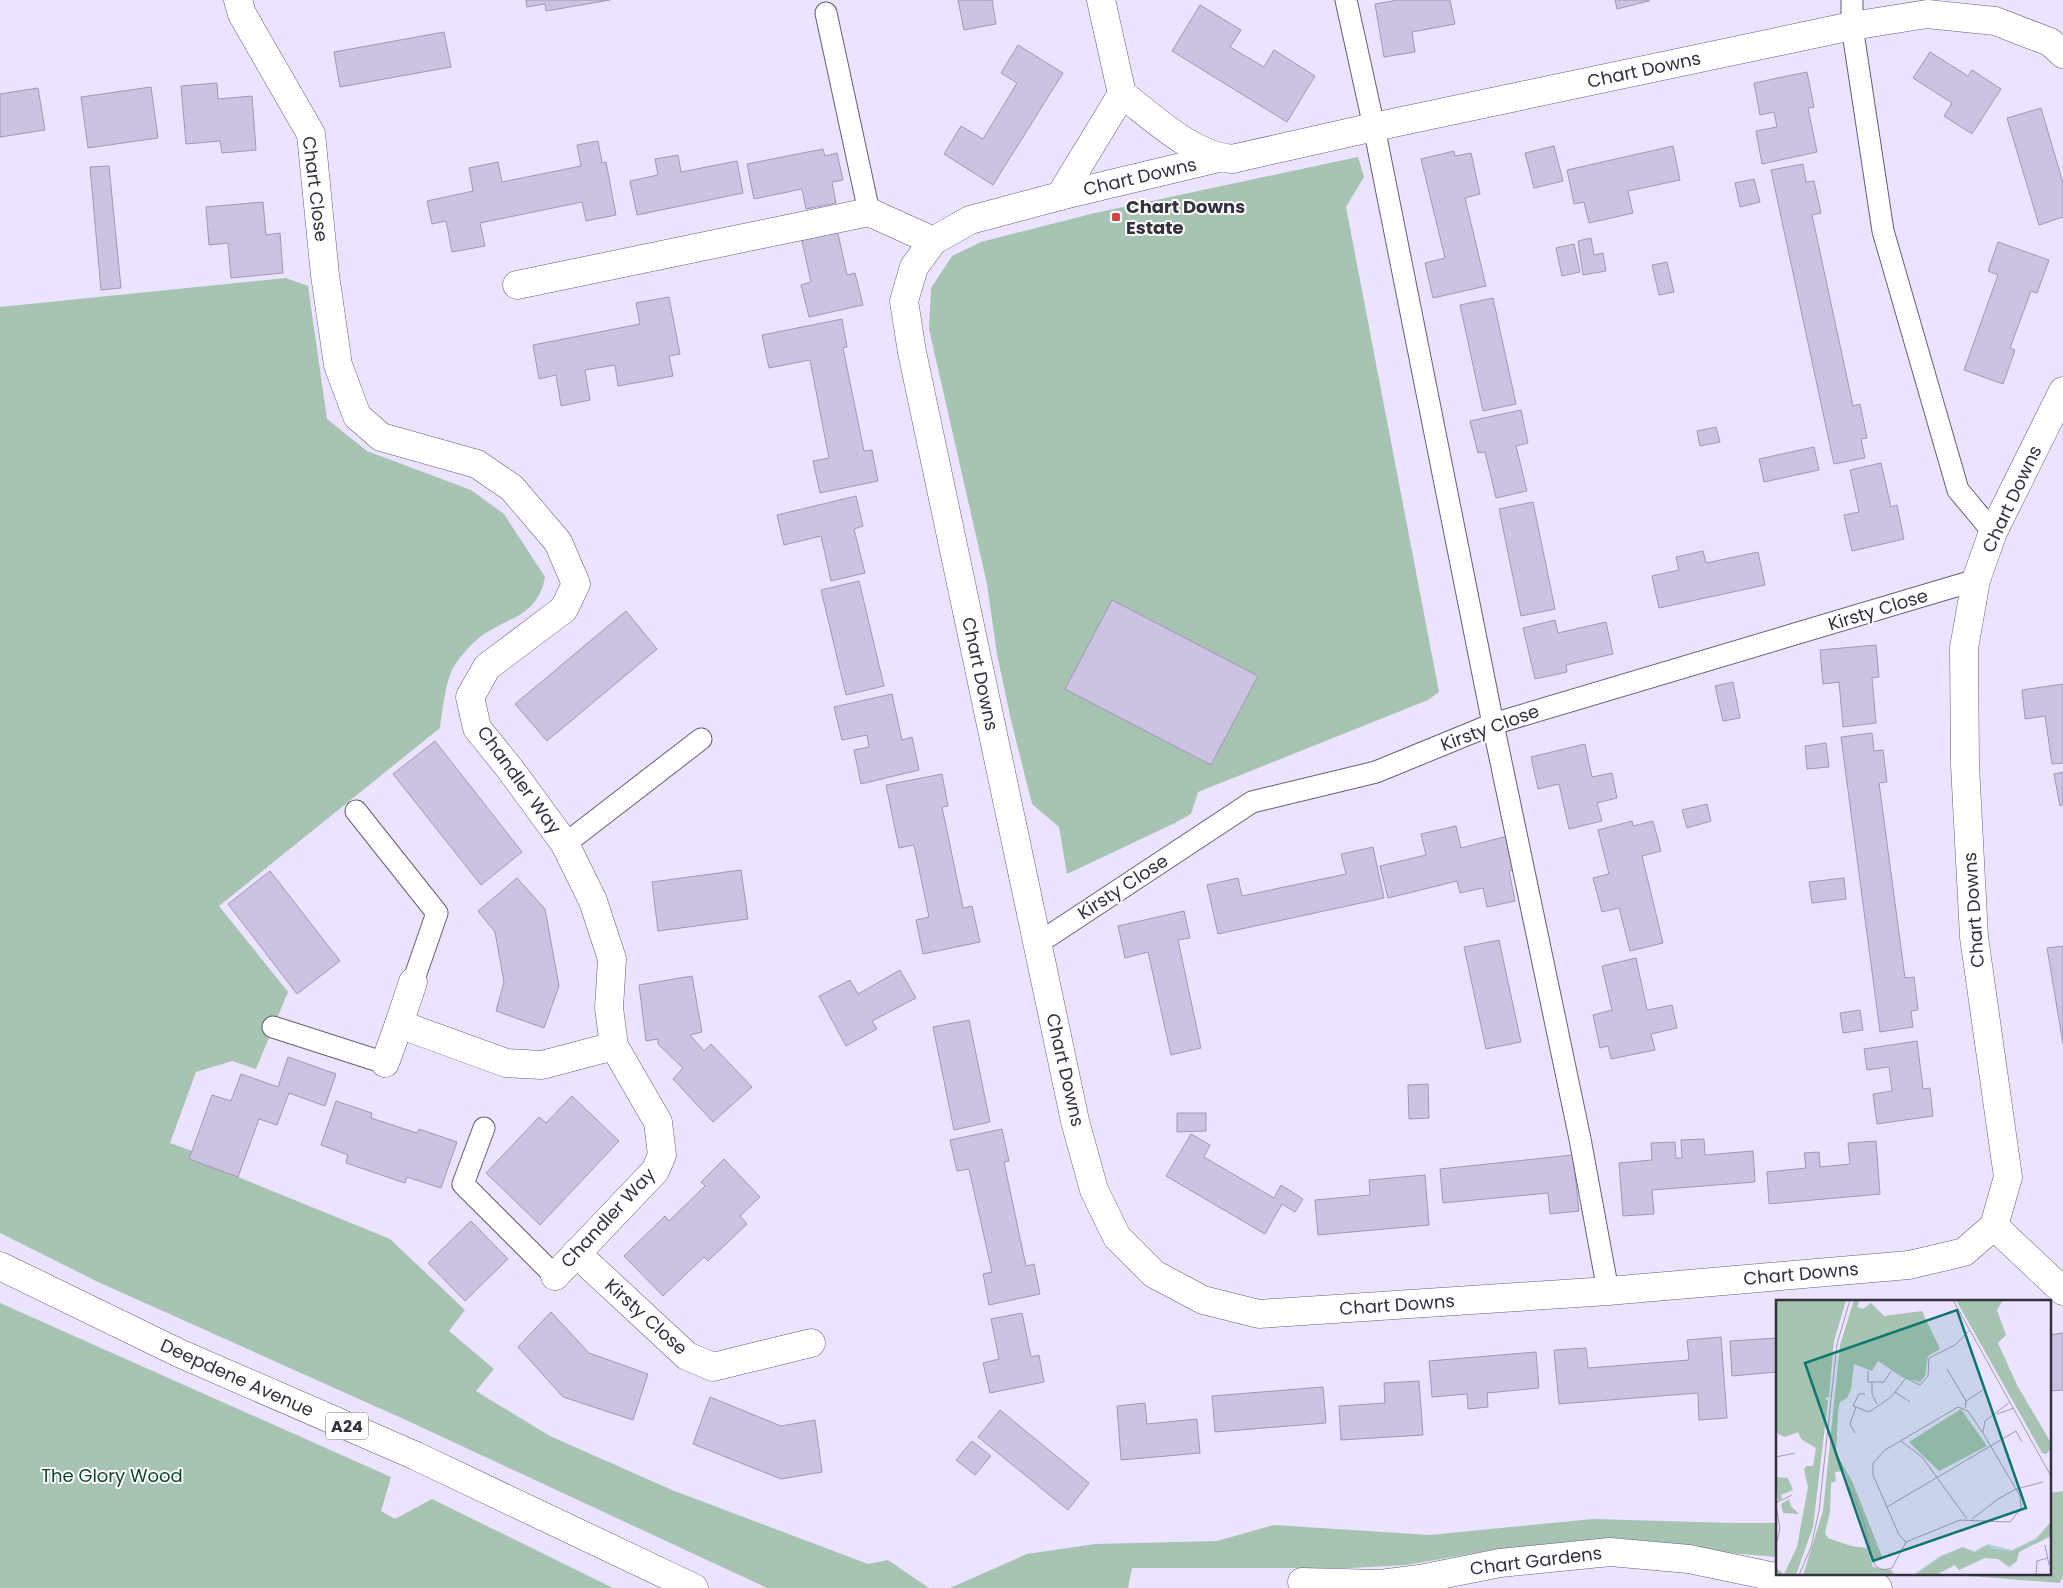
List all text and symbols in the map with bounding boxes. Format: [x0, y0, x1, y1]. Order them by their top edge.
street label: Chart Downs [1585, 45, 1703, 94]
street label: Chart Close [297, 135, 334, 243]
street label: Chart Downs [1081, 151, 1199, 202]
place label: Chart Downs Estate [1126, 194, 1245, 240]
marker: Chart Downs Estate [1110, 211, 1122, 223]
street label: Chart Downs [1976, 441, 2047, 556]
street label: Kirsty Close [1825, 582, 1931, 637]
street label: Chart Downs [956, 615, 1005, 733]
street label: Kirsty Close [1437, 698, 1543, 757]
street label: Chandler Way [472, 720, 567, 839]
street label: Kirsty Close [1073, 848, 1173, 925]
street label: Chart Downs [1957, 852, 1990, 969]
street label: Chart Downs [1040, 1011, 1091, 1129]
street label: Chandler Way [555, 1162, 661, 1273]
street label: Chart Downs [1742, 1256, 1860, 1291]
street label: Kirsty Close [600, 1273, 693, 1360]
street label: Chart Downs [1338, 1288, 1455, 1321]
inset map [1776, 1300, 2050, 1576]
street label: Deepdene Avenue [156, 1332, 318, 1423]
road number: A24 [326, 1412, 368, 1440]
park label: The Glory Wood [41, 1463, 183, 1488]
street label: Chart Gardens [1469, 1540, 1603, 1581]

